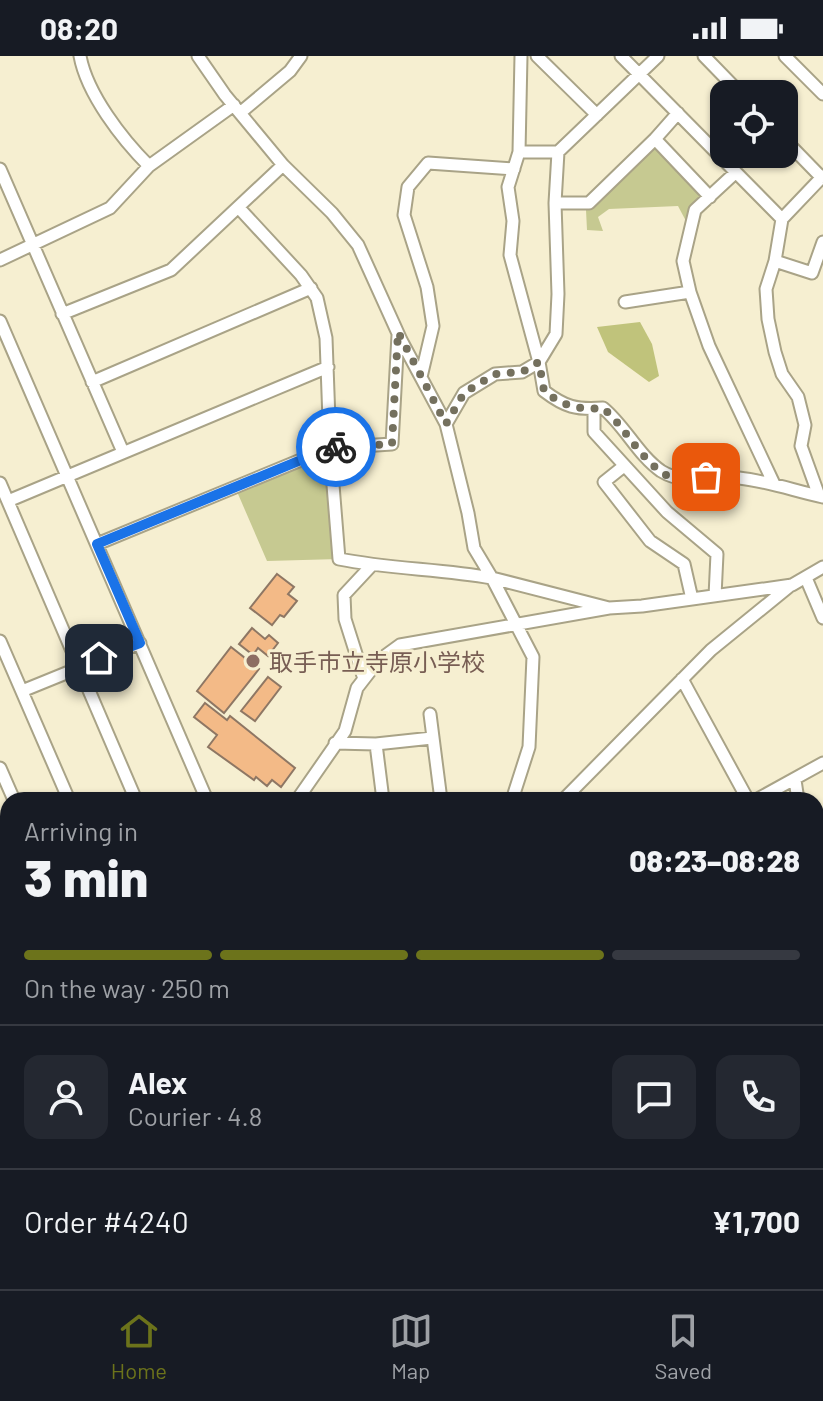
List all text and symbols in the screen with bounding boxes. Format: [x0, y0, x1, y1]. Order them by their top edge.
text: 08:20 [40, 10, 118, 46]
map controls [710, 80, 798, 168]
button: locate [710, 80, 798, 168]
courier [296, 407, 376, 487]
icon: bike [314, 425, 358, 469]
pin [672, 443, 740, 511]
icon: bag [684, 455, 728, 499]
pin [65, 624, 133, 692]
icon: home [77, 636, 121, 680]
place label: 取手市立寺原小学校 [269, 647, 485, 676]
marker: 取手市立寺原小学校 [244, 652, 262, 670]
text: Arriving in [24, 815, 138, 846]
text: 08:23–08:28 [629, 842, 800, 878]
text: 3 min [24, 845, 148, 907]
text: On the way · 250 m [24, 972, 230, 1003]
button: person [24, 1055, 108, 1139]
button: chat [612, 1055, 696, 1139]
button: phone [716, 1055, 800, 1139]
text: Alex [128, 1064, 187, 1100]
text: Courier · 4.8 [128, 1100, 262, 1131]
text: Order #4240 [24, 1203, 189, 1239]
text: ¥1,700 [712, 1203, 800, 1239]
tab: Home [111, 1309, 167, 1383]
tab: Map [389, 1309, 433, 1383]
tab: Saved [654, 1309, 712, 1383]

